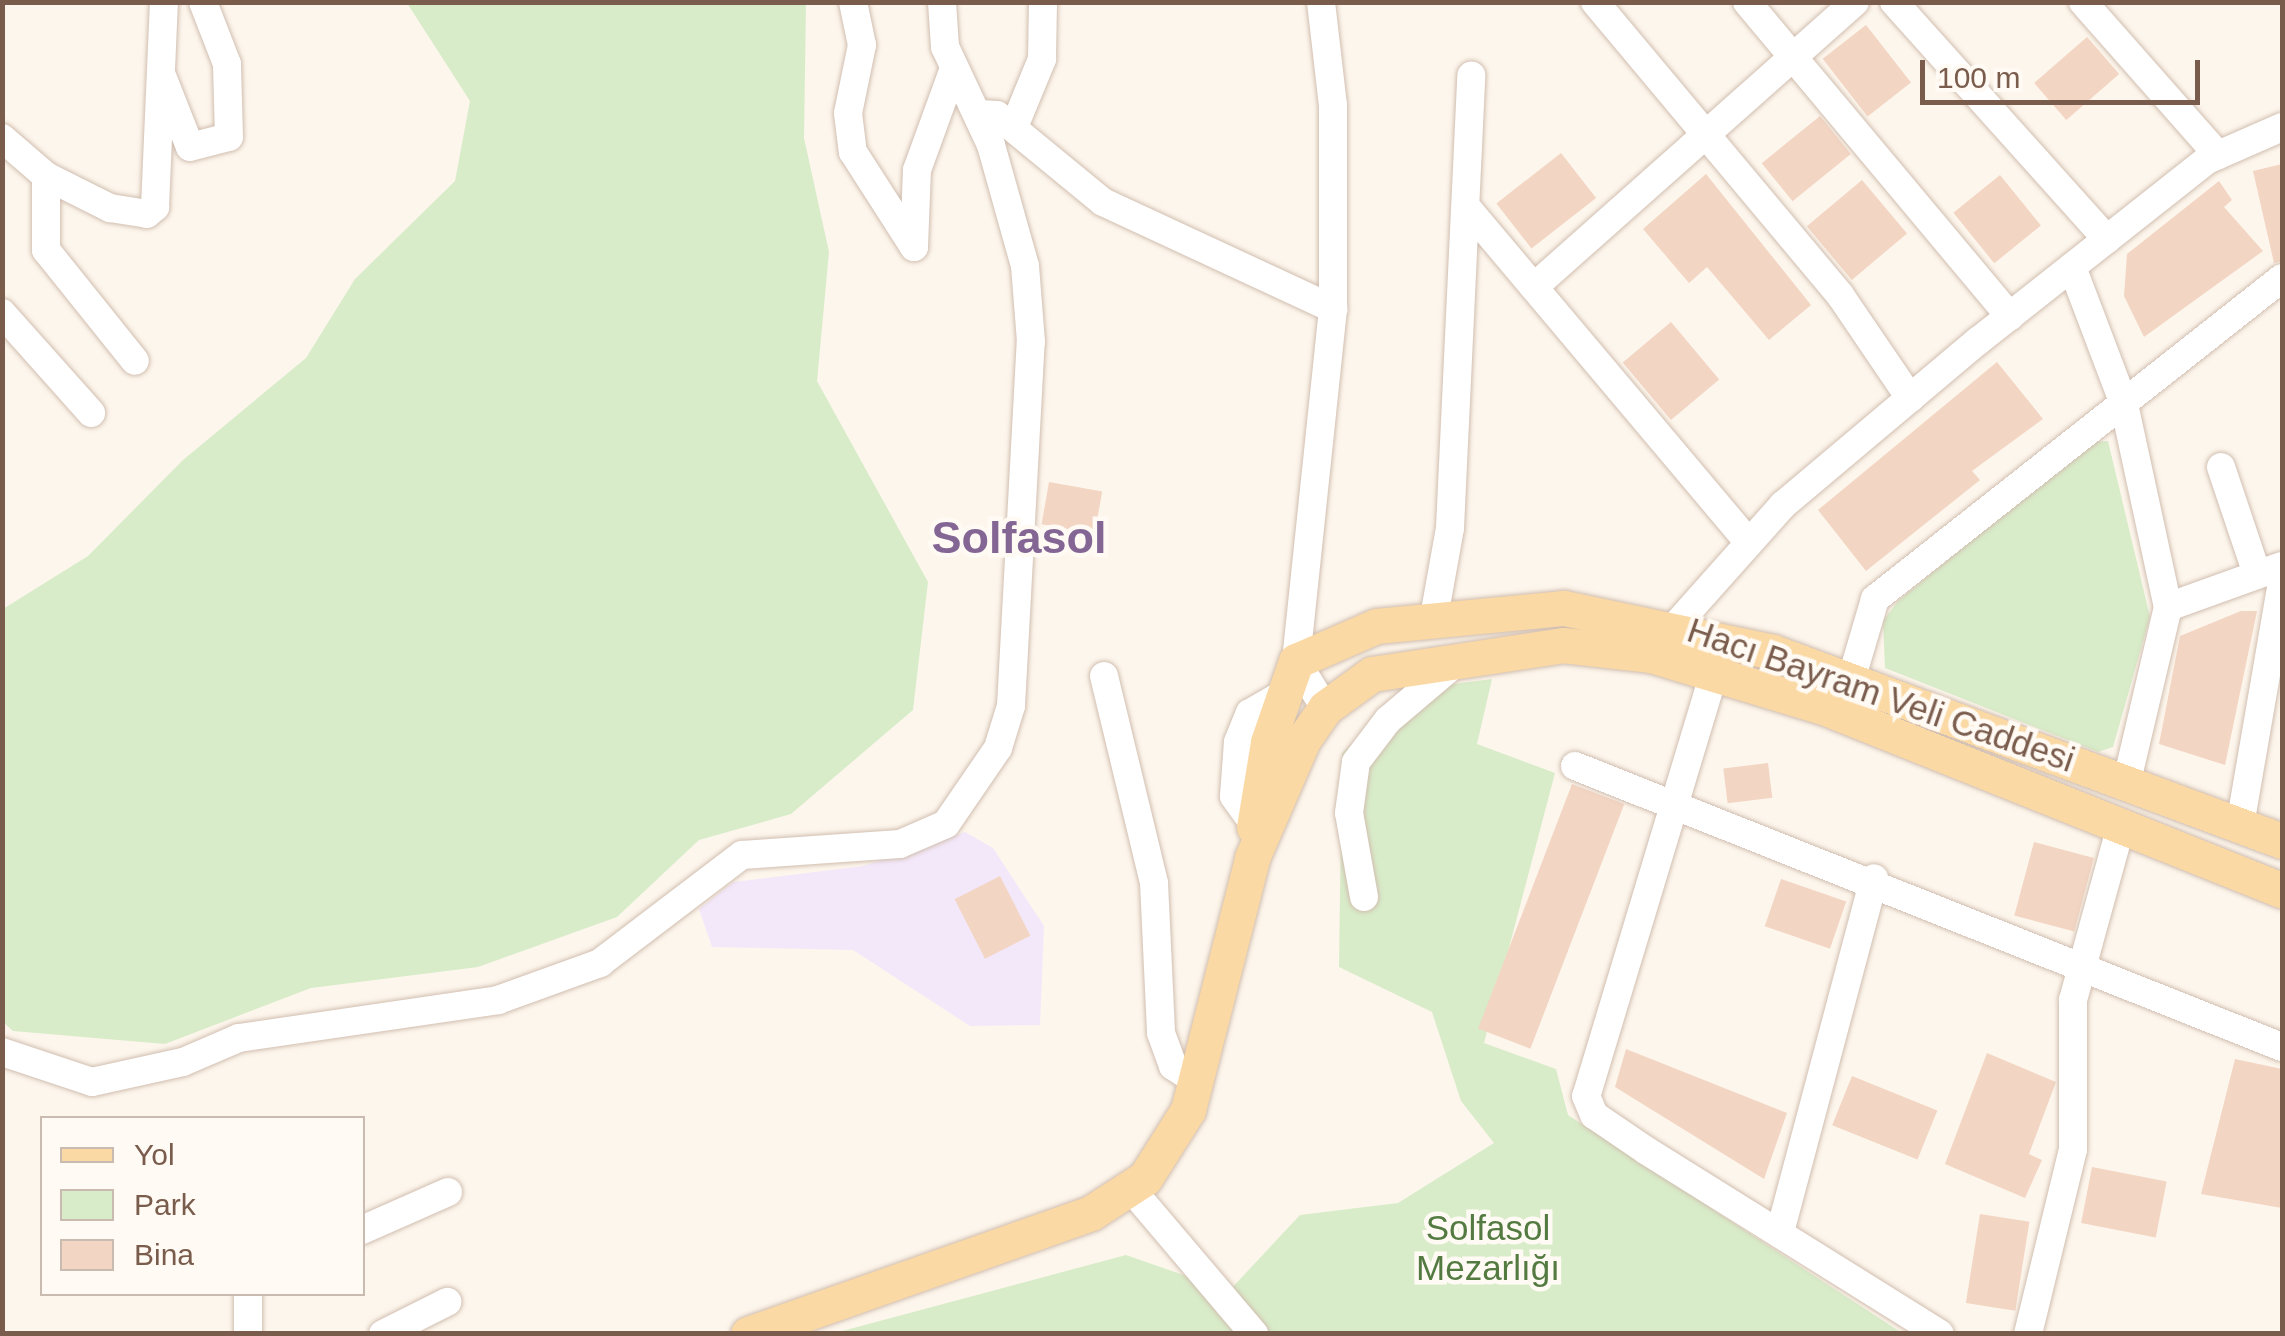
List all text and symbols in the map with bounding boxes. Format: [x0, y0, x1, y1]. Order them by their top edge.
scale bar [1925, 40, 2205, 102]
text: 100 m [1937, 61, 2020, 94]
district label: Solfasol [931, 511, 1107, 565]
street label: Hacı Bayram Veli Caddesi [1682, 609, 2080, 781]
legend [40, 1116, 365, 1296]
text: Yol [134, 1138, 175, 1171]
text: Park [134, 1188, 196, 1221]
park label: Solfasol Mezarlığı [1416, 1207, 1560, 1289]
text: Bina [134, 1238, 194, 1271]

